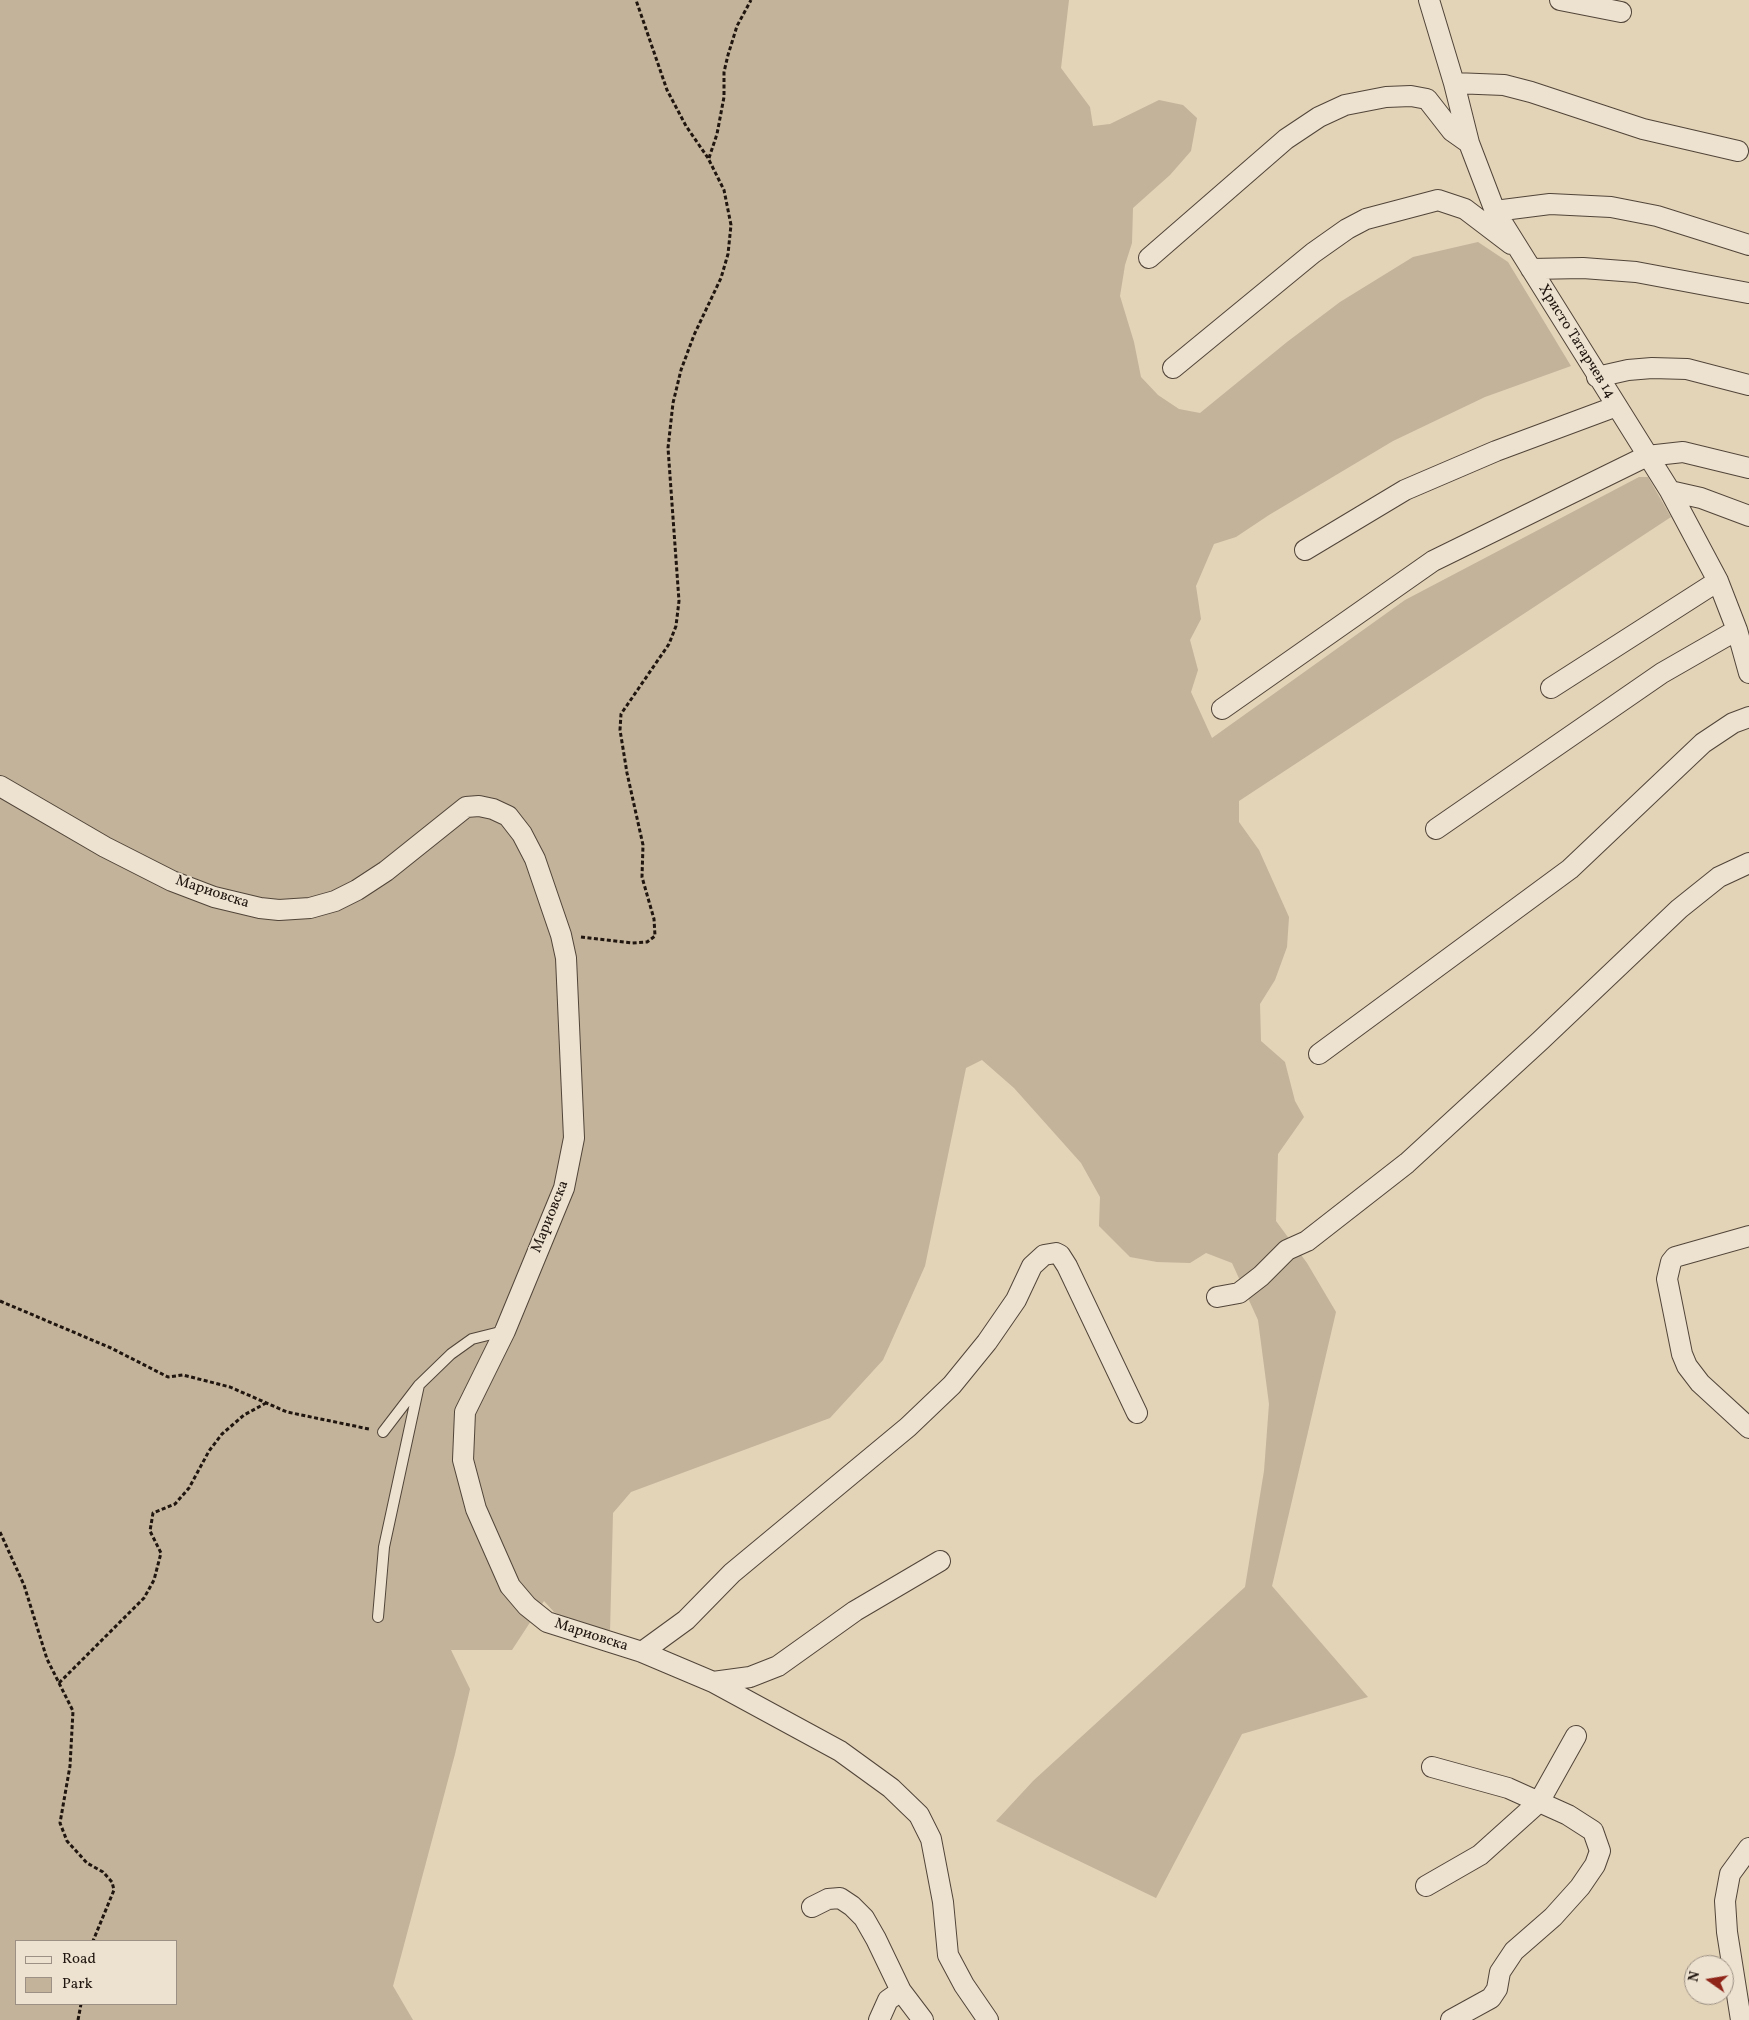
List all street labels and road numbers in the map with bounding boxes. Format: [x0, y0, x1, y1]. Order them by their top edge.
street label: Христо Татарчев 14 [1534, 282, 1618, 402]
street label: Мариовска [173, 873, 251, 913]
street label: Мариовска [528, 1178, 574, 1256]
street label: Мариовска [552, 1616, 630, 1656]

